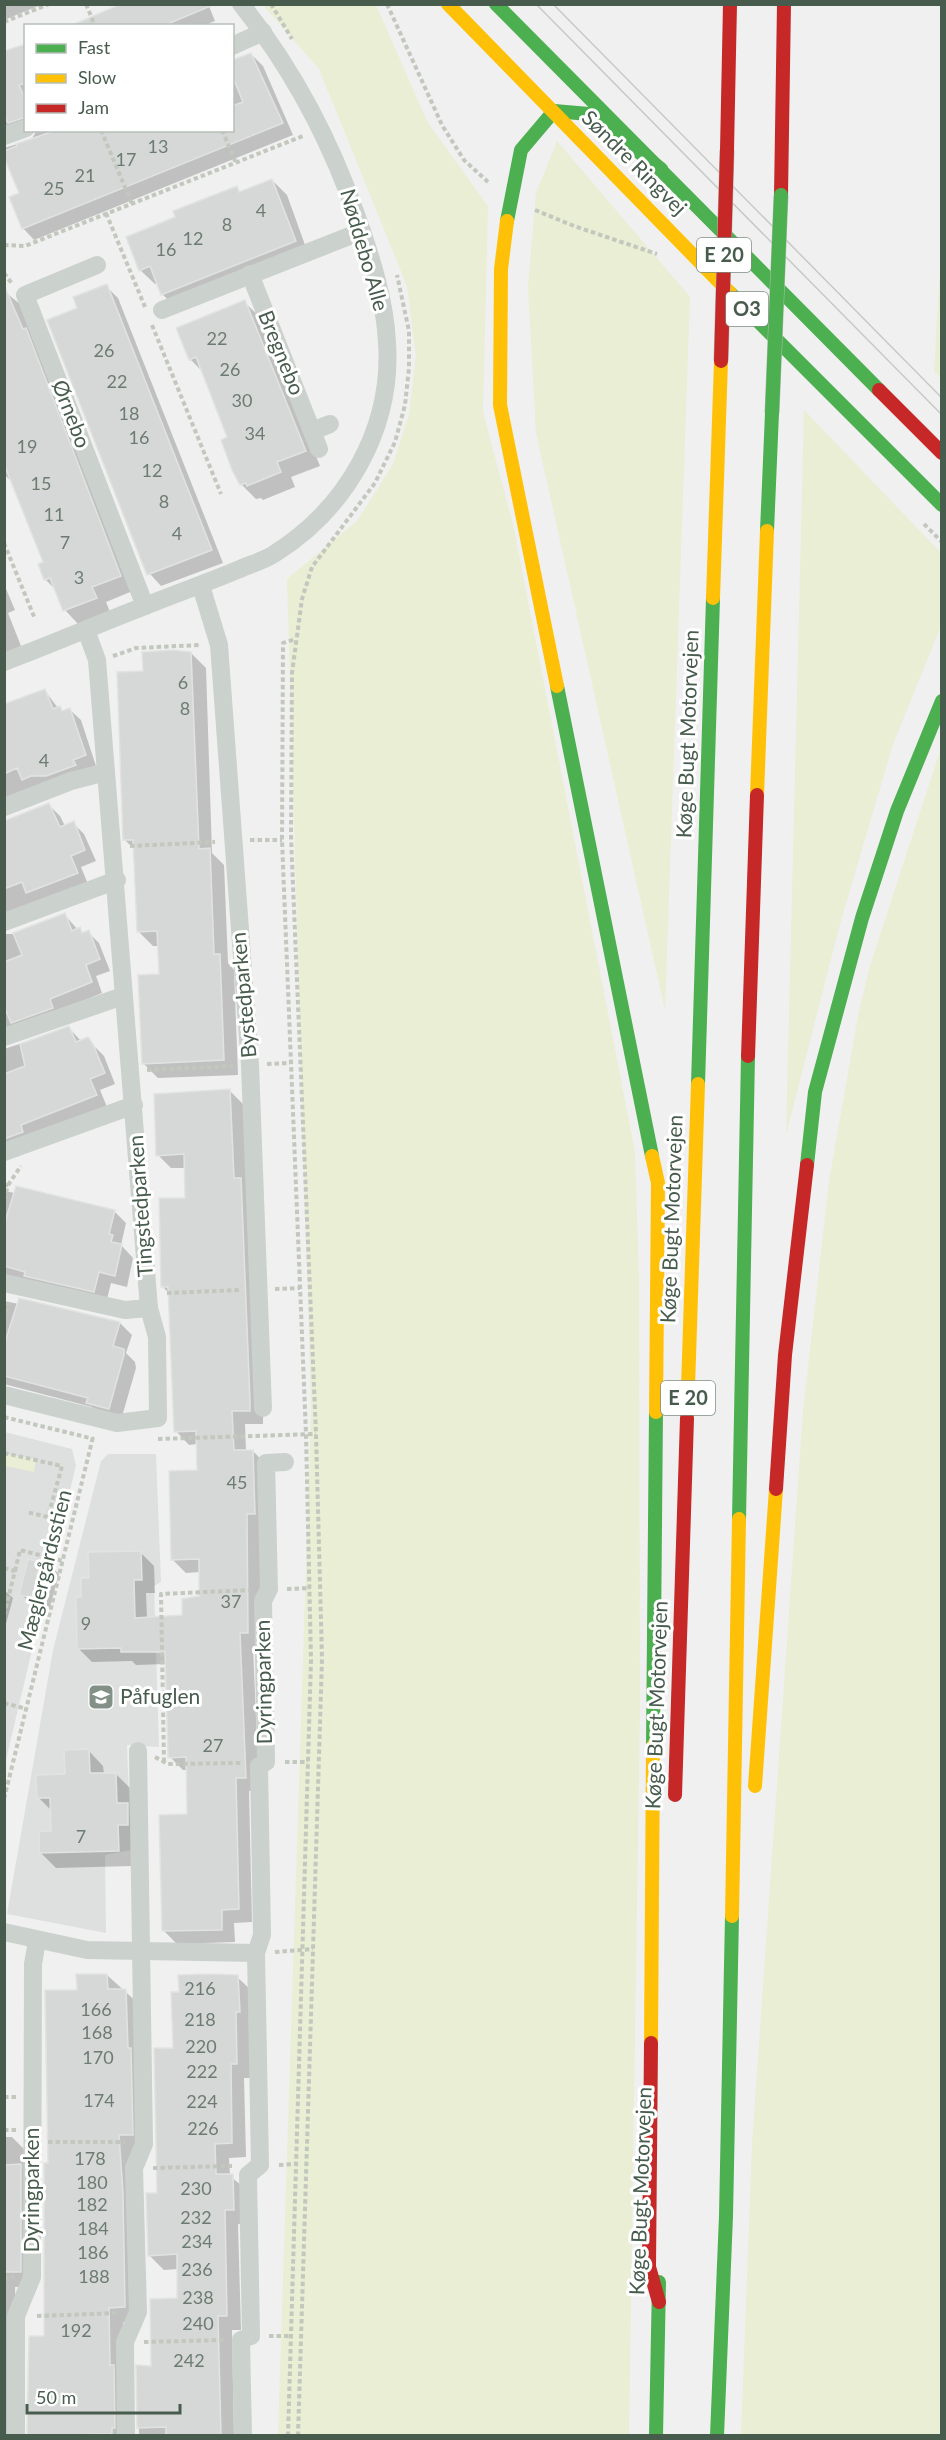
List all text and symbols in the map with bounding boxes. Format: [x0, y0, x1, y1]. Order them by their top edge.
legend [24, 24, 234, 132]
text: Fast [78, 36, 111, 58]
text: Slow [78, 66, 116, 88]
text: Jam [78, 96, 109, 118]
street label: Søndre Ringvej [578, 104, 693, 219]
house number: 13 [148, 135, 168, 157]
house number: 17 [116, 148, 136, 170]
house number: 21 [75, 164, 95, 186]
house number: 25 [44, 177, 64, 199]
street label: Nøddebo Alle [336, 186, 395, 313]
house number: 4 [256, 199, 266, 221]
house number: 8 [222, 213, 232, 235]
house number: 12 [183, 227, 203, 249]
house number: 16 [156, 238, 176, 260]
road number: E 20 [697, 238, 751, 272]
road number: O3 [726, 292, 768, 326]
street label: Bregnebo [254, 306, 311, 398]
house number: 22 [207, 327, 227, 349]
house number: 26 [94, 339, 114, 361]
house number: 26 [220, 358, 240, 380]
house number: 22 [107, 370, 127, 392]
street label: Ørnebo [48, 376, 97, 451]
house number: 30 [232, 389, 252, 411]
house number: 18 [119, 402, 139, 424]
house number: 34 [245, 422, 265, 444]
house number: 16 [129, 426, 149, 448]
house number: 19 [17, 435, 37, 457]
house number: 12 [142, 459, 162, 481]
house number: 15 [31, 472, 51, 494]
house number: 8 [159, 490, 169, 512]
house number: 11 [44, 503, 64, 525]
house number: 4 [172, 522, 182, 544]
house number: 7 [60, 531, 70, 553]
house number: 3 [74, 566, 84, 588]
street label: Køge Bugt Motorvejen [670, 629, 703, 839]
house number: 6 [178, 671, 188, 693]
house number: 8 [180, 697, 190, 719]
house number: 4 [39, 749, 49, 771]
street label: Bystedparken [225, 931, 260, 1059]
street label: Køge Bugt Motorvejen [654, 1114, 687, 1324]
street label: Tingstedparken [122, 1134, 157, 1278]
road number: E 20 [661, 1381, 715, 1415]
house number: 45 [227, 1471, 247, 1493]
street label: Mæglergårdsstien [11, 1487, 76, 1653]
house number: 37 [221, 1590, 241, 1612]
street label: Køge Bugt Motorvejen [639, 1600, 672, 1810]
house number: 9 [81, 1612, 91, 1634]
street label: Dyringparken [249, 1619, 276, 1745]
school or university icon: Påfuglen [86, 1682, 116, 1712]
place label: Påfuglen [120, 1683, 200, 1708]
house number: 27 [203, 1734, 223, 1756]
house number: 7 [76, 1825, 86, 1847]
house number: 216 [184, 1977, 216, 1999]
house number: 166 [80, 1998, 112, 2020]
house number: 218 [184, 2008, 216, 2030]
house number: 168 [81, 2021, 113, 2043]
house number: 220 [185, 2035, 217, 2057]
house number: 170 [82, 2046, 114, 2068]
house number: 222 [186, 2060, 218, 2082]
street label: Køge Bugt Motorvejen [623, 2086, 656, 2296]
house number: 174 [83, 2089, 115, 2111]
house number: 224 [186, 2090, 218, 2112]
house number: 226 [187, 2117, 219, 2139]
street label: Dyringparken [18, 2128, 43, 2252]
house number: 178 [74, 2147, 106, 2169]
house number: 180 [76, 2171, 108, 2193]
house number: 230 [180, 2177, 212, 2199]
house number: 182 [76, 2193, 108, 2215]
house number: 232 [180, 2206, 212, 2228]
house number: 184 [77, 2217, 109, 2239]
house number: 234 [181, 2230, 213, 2252]
house number: 186 [77, 2241, 109, 2263]
house number: 236 [181, 2258, 213, 2280]
house number: 188 [78, 2265, 110, 2287]
house number: 238 [182, 2286, 214, 2308]
house number: 240 [182, 2312, 214, 2334]
house number: 192 [60, 2319, 92, 2341]
house number: 242 [173, 2349, 205, 2371]
scale bar [27, 2377, 180, 2415]
text: 50 m [36, 2386, 76, 2408]

